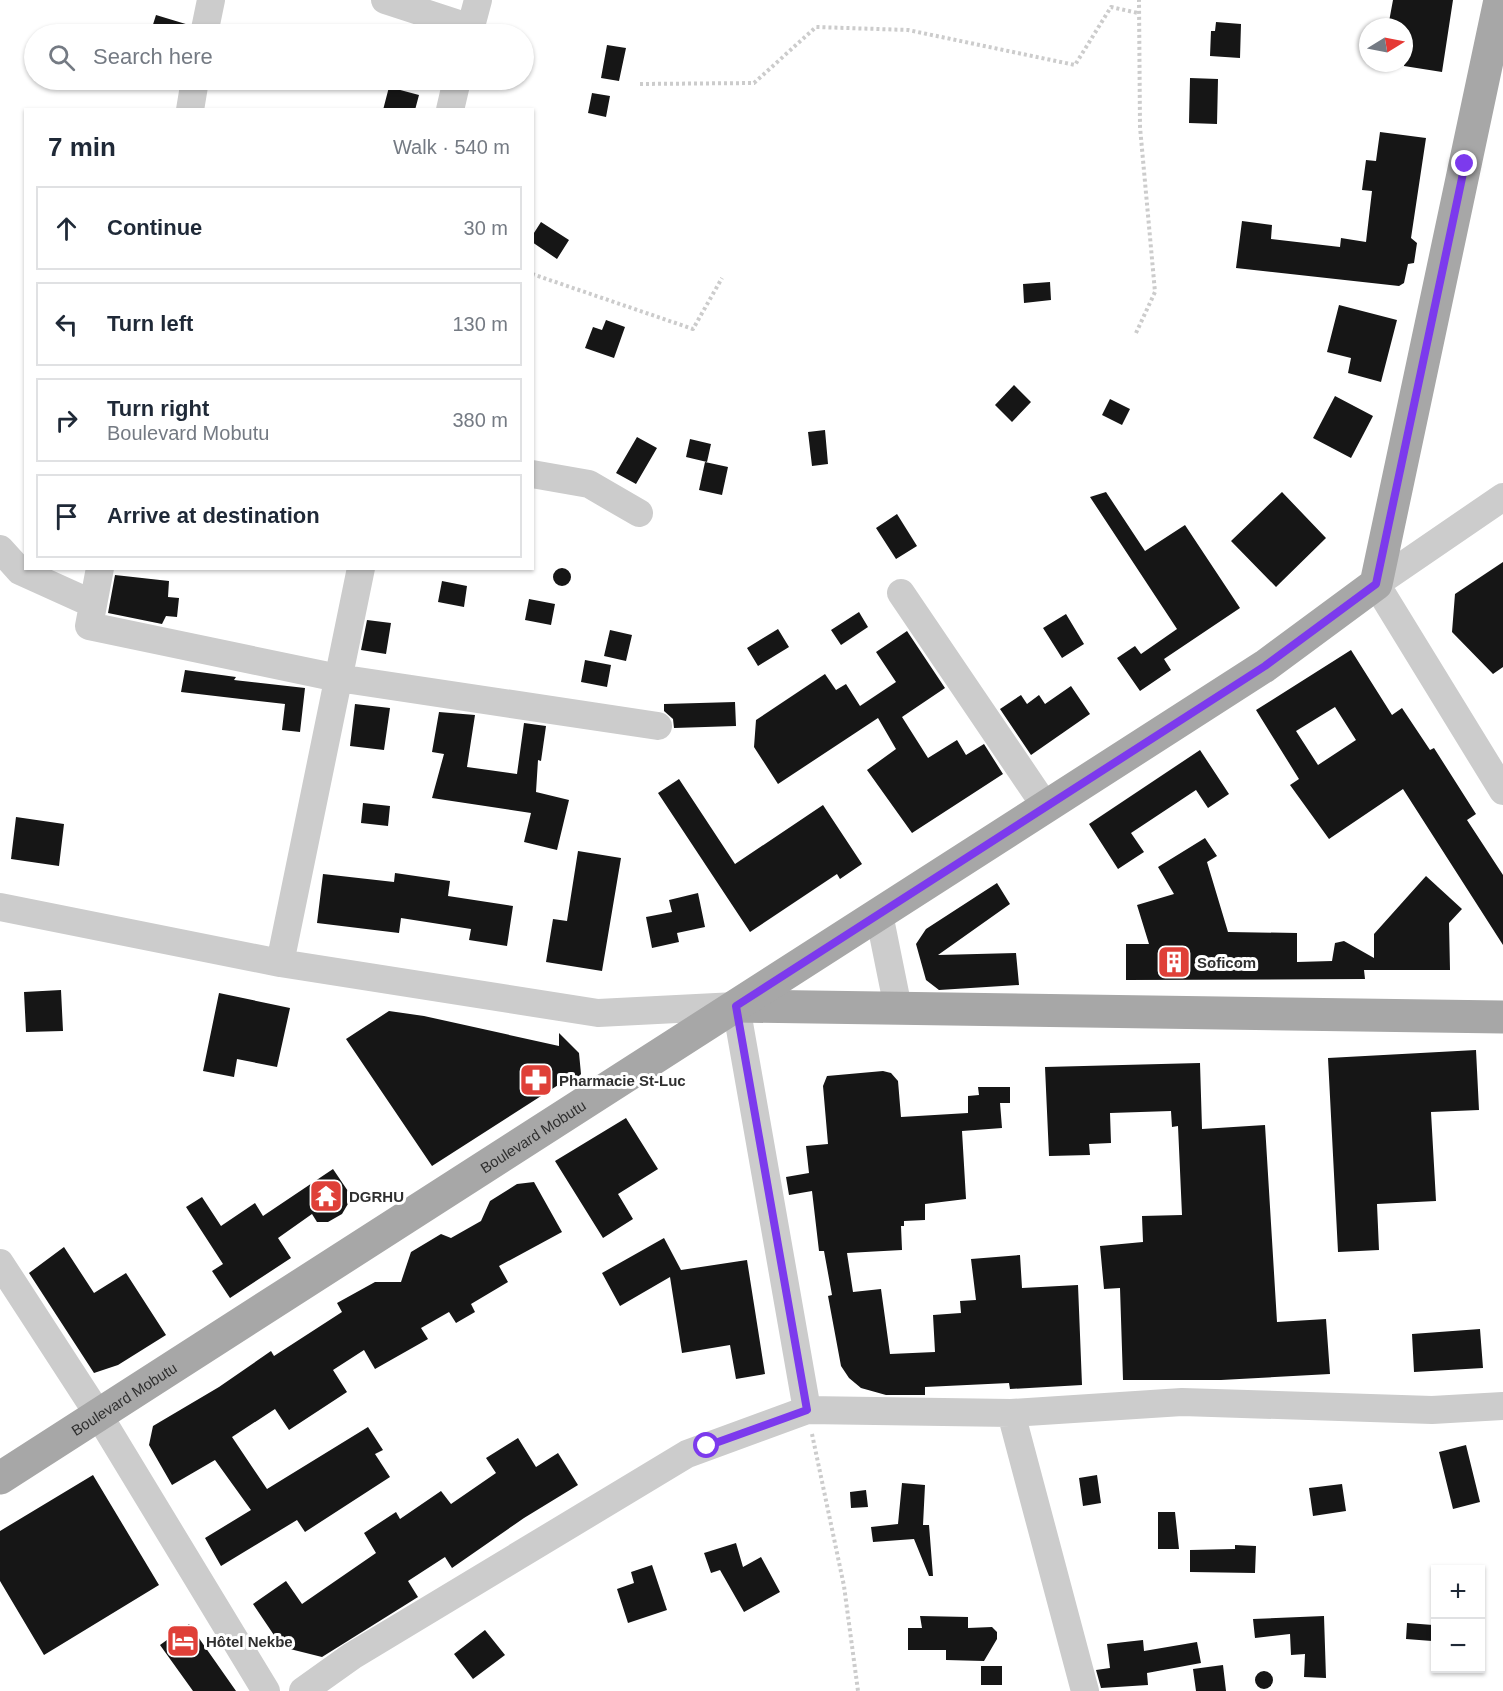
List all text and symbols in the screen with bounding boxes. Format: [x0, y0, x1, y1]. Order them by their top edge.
north arrow [1359, 18, 1413, 72]
search box [24, 24, 534, 90]
icon: search [45, 41, 78, 74]
text: Search here [93, 44, 213, 69]
text: 7 min [48, 132, 116, 162]
text: Walk · 540 m [393, 136, 510, 158]
route end [1451, 150, 1477, 176]
icon: ahead [50, 212, 83, 245]
text: Continue [107, 215, 202, 240]
text: 30 m [464, 217, 508, 239]
icon: left [50, 308, 83, 341]
text: Turn left [107, 311, 193, 336]
text: 130 m [452, 313, 508, 335]
text: Turn right [107, 396, 209, 421]
icon: right [50, 404, 83, 437]
text: 380 m [452, 409, 508, 431]
text: Boulevard Mobutu [107, 422, 269, 444]
icon: arrive [50, 500, 83, 533]
text: Arrive at destination [107, 503, 320, 528]
building icon: Soficom [1156, 944, 1192, 980]
place label: Soficom [1197, 954, 1256, 971]
pharmacy icon: Pharmacie St-Luc [518, 1062, 554, 1098]
place label: Pharmacie St-Luc [559, 1072, 686, 1089]
street label: Boulevard Mobutu [477, 1096, 589, 1176]
temple icon: DGRHU [308, 1178, 344, 1214]
place label: DGRHU [349, 1188, 404, 1205]
street label: Boulevard Mobutu [68, 1359, 180, 1439]
route start [693, 1432, 719, 1458]
map controls [1431, 1565, 1485, 1673]
button: + [1431, 1565, 1485, 1619]
button: − [1431, 1619, 1485, 1673]
hotel icon: Hôtel Nekbe [165, 1623, 201, 1659]
place label: Hôtel Nekbe [206, 1633, 293, 1650]

